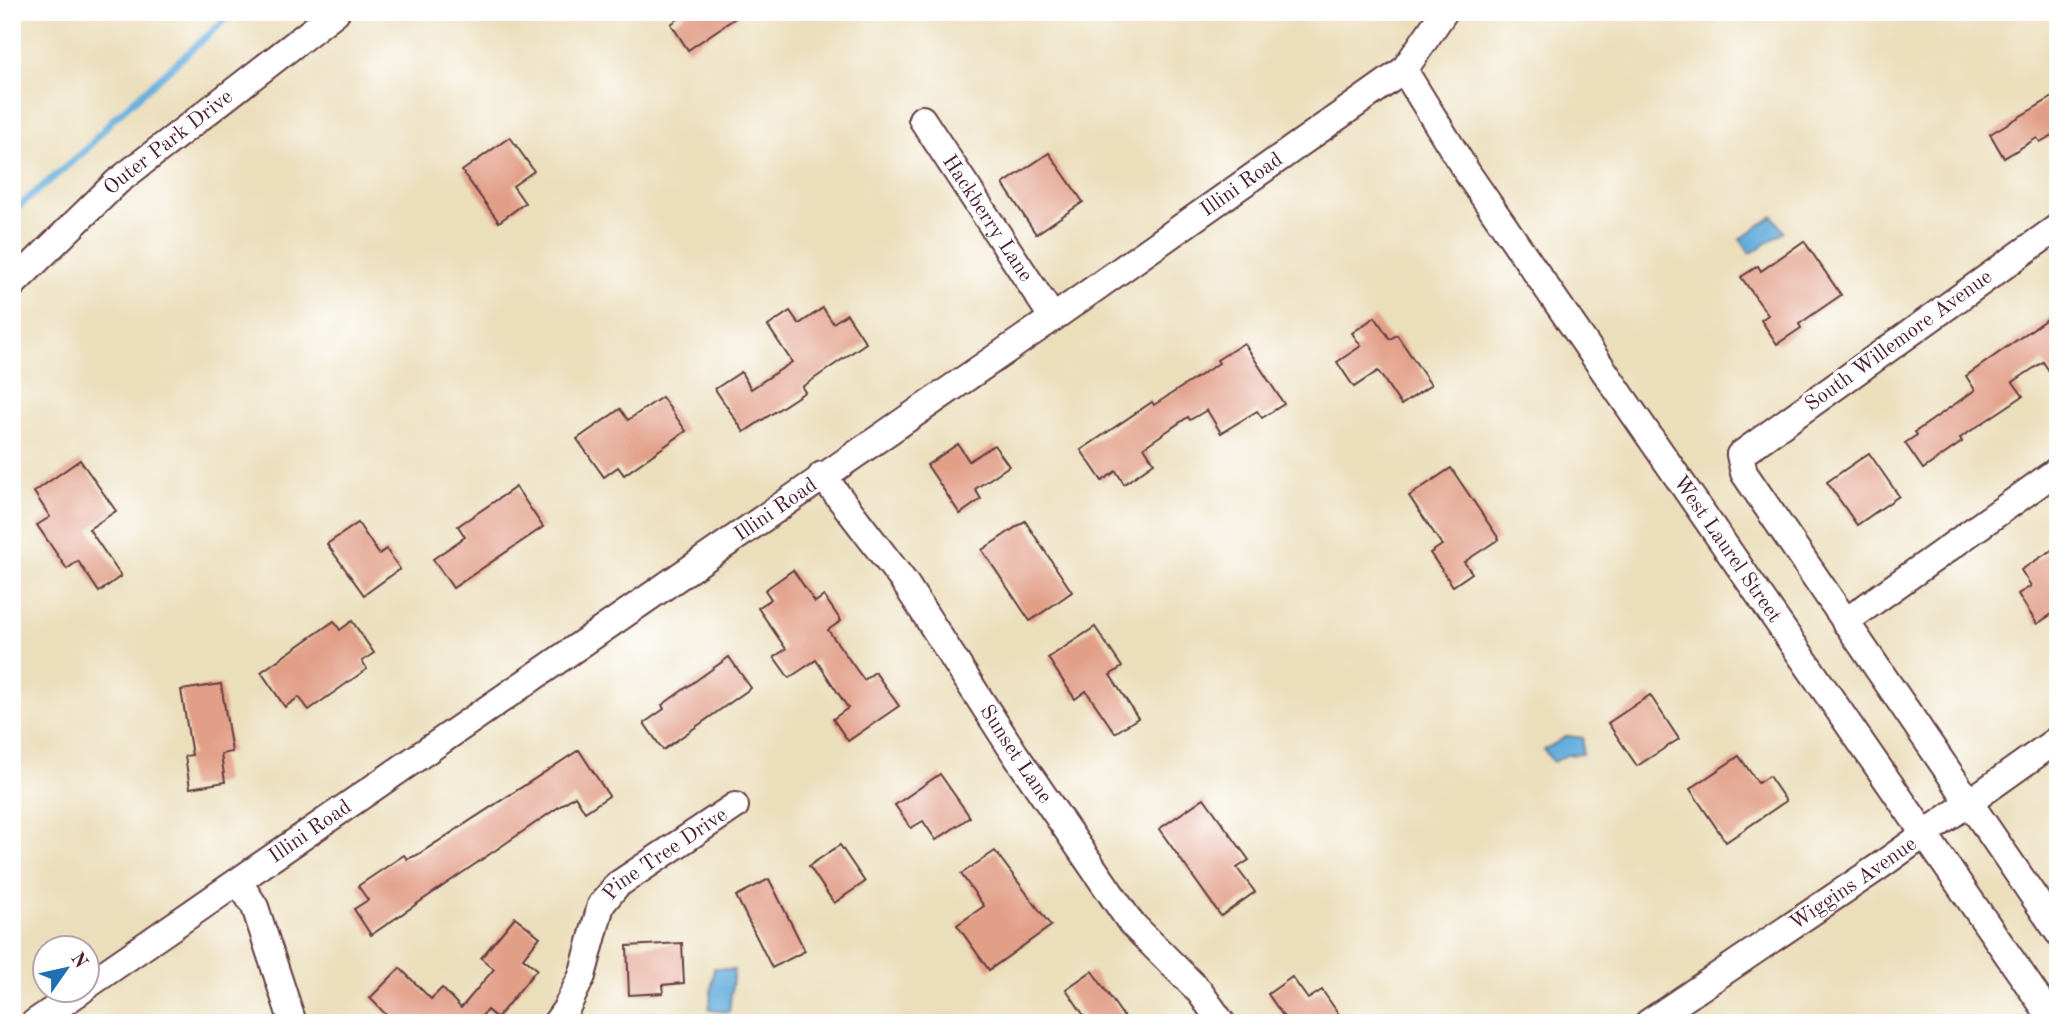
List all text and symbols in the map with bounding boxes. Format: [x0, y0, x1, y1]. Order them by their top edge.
street label: Outer Park Drive [100, 86, 237, 199]
street label: Illini Road [1197, 149, 1286, 221]
street label: Hackberry Lane [938, 151, 1037, 286]
street label: South Willemore Avenue [1802, 266, 1996, 416]
street label: West Laurel Street [1669, 472, 1785, 626]
street label: Illini Road [731, 474, 821, 545]
street label: Sunset Lane [976, 701, 1056, 807]
street label: Illini Road [265, 796, 355, 867]
street label: Pine Tree Drive [599, 804, 731, 904]
street label: Wiggins Avenue [1786, 833, 1920, 934]
north arrow [32, 934, 102, 1004]
text: N [66, 950, 90, 973]

